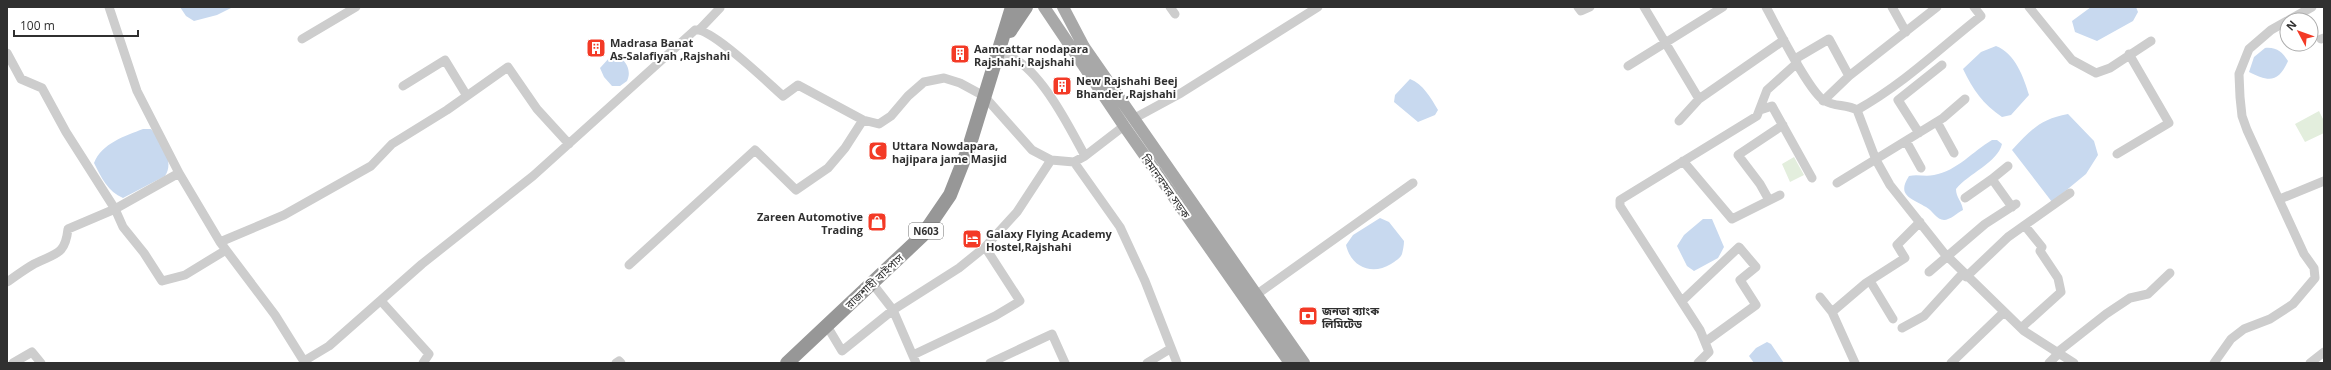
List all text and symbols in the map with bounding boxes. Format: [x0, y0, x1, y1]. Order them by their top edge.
scale bar [14, 12, 138, 38]
north arrow [2279, 12, 2319, 52]
text: 100 m [20, 17, 55, 34]
text: N [2282, 17, 2300, 33]
place label: Madrasa Banat As-Salafiyah ,Rajshahi [610, 35, 730, 63]
building icon: Madrasa Banat As-Salafiyah ,Rajshahi [585, 37, 607, 59]
place label: Aamcattar nodapara Rajshahi, Rajshahi [974, 41, 1088, 69]
building icon: Aamcattar nodapara Rajshahi, Rajshahi [949, 43, 971, 65]
place label: New Rajshahi Beej Bhander ,Rajshahi [1076, 73, 1178, 101]
building icon: New Rajshahi Beej Bhander ,Rajshahi [1051, 75, 1073, 97]
place label: Uttara Nowdapara, hajipara jame Masjid [892, 138, 1007, 166]
mosque icon: Uttara Nowdapara, hajipara jame Masjid [867, 140, 889, 162]
street label: বিমানবন্দর সড়ক [1138, 150, 1194, 221]
place label: Zareen Automotive Trading [757, 209, 864, 237]
shop icon: Zareen Automotive Trading [866, 211, 888, 233]
road number: N603 [909, 223, 943, 239]
place label: Galaxy Flying Academy Hostel,Rajshahi [986, 226, 1113, 254]
hotel icon: Galaxy Flying Academy Hostel,Rajshahi [961, 228, 983, 250]
street label: রাজশাহী বাইপাস [841, 250, 906, 312]
place label: জনতা ব্যাংক লিমিটেড [1321, 303, 1380, 331]
bank icon: জনতা ব্যাংক লিমিটেড [1297, 305, 1319, 327]

